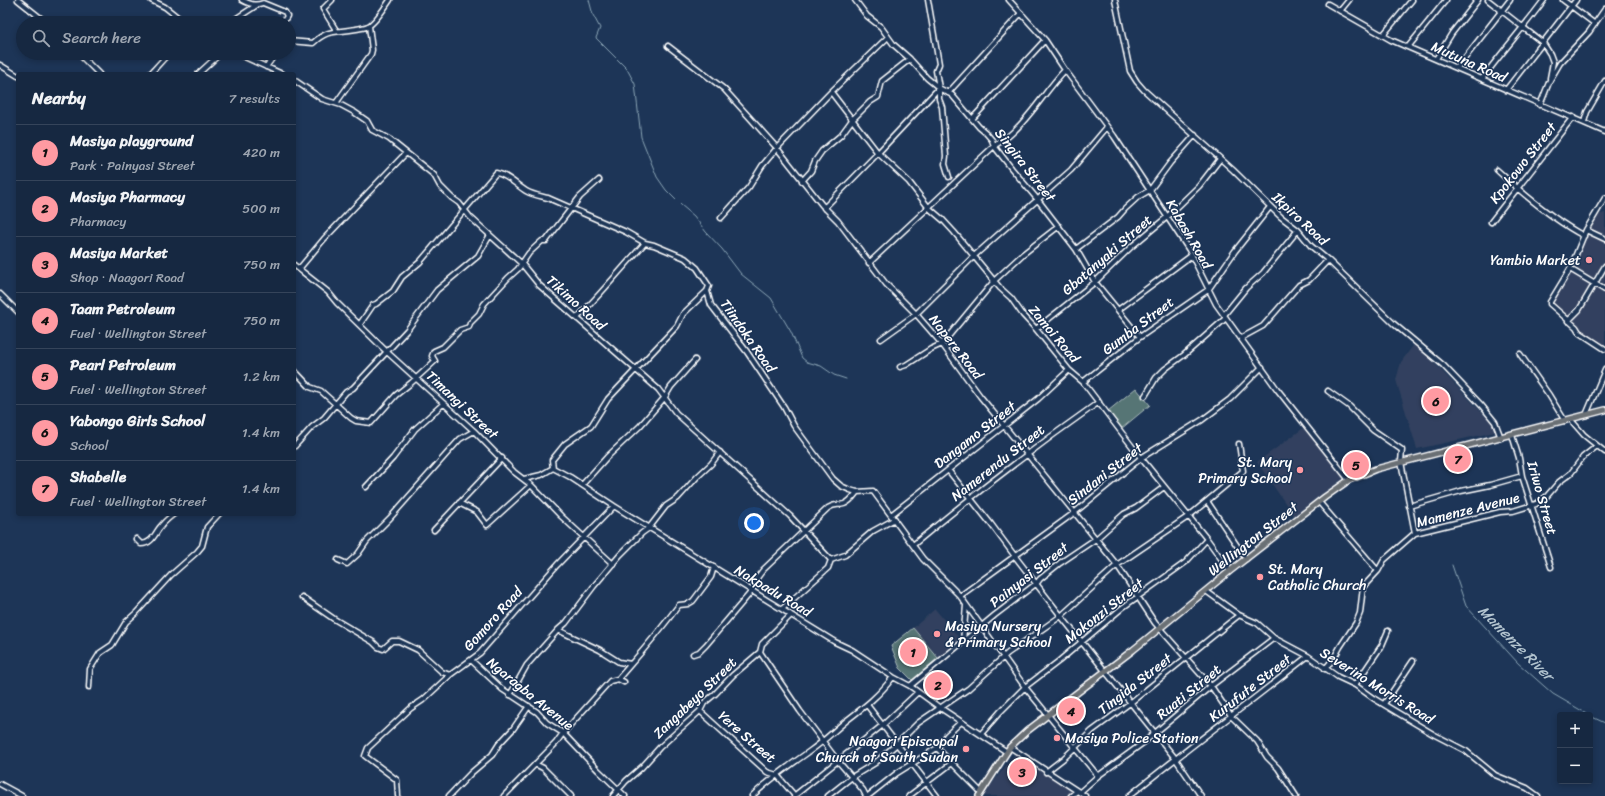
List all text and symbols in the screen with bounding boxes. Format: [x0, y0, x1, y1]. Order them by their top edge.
search box [16, 16, 296, 60]
text: Search here [62, 25, 141, 51]
icon: search [30, 27, 52, 49]
street label: Mutuna Road [1427, 34, 1512, 91]
text: Nearby [32, 83, 86, 113]
text: 7 results [229, 87, 280, 110]
street label: Kpokowo Street [1483, 115, 1564, 210]
street label: Singira Street [988, 123, 1063, 209]
text: Masiya playground [70, 128, 193, 154]
text: 1 [42, 141, 48, 164]
text: 420 m [243, 141, 280, 164]
text: Park · Painyasi Street [70, 154, 195, 177]
text: Masiya Pharmacy [70, 184, 185, 210]
street label: Ikpiro Road [1265, 185, 1336, 253]
street label: Kabash Road [1159, 194, 1220, 275]
text: 2 [41, 197, 49, 220]
text: 500 m [242, 197, 280, 220]
street label: Gbatanyaki Street [1056, 208, 1158, 302]
text: Pharmacy [70, 210, 126, 233]
text: Masiya Market [70, 240, 168, 266]
place label: Yambio Market [1490, 248, 1581, 273]
text: 3 [41, 253, 49, 276]
text: 750 m [243, 253, 280, 276]
marker: Yambio Market [1584, 255, 1594, 265]
text: Shop · Naagori Road [70, 266, 184, 289]
street label: Tikimo Road [540, 269, 613, 338]
street label: Gumba Street [1096, 290, 1180, 362]
street label: Tiindoka Road [713, 294, 784, 380]
text: Taam Petroleum [70, 296, 175, 322]
street label: Zamoi Road [1022, 299, 1087, 370]
text: 4 [41, 309, 49, 332]
text: 750 m [243, 309, 280, 332]
street label: Napere Road [922, 309, 991, 386]
text: Fuel · Wellington Street [70, 322, 206, 345]
text: Pearl Petroleum [70, 352, 176, 378]
street label: Timangi Street [420, 364, 505, 447]
text: 5 [41, 365, 49, 388]
text: 1.2 km [243, 365, 280, 388]
text: Fuel · Wellington Street [70, 378, 206, 401]
pin: 6 [1423, 386, 1449, 416]
street label: Dangamo Street [928, 394, 1023, 475]
text: Yabongo Girls School [70, 408, 205, 434]
street label: Namerendu Street [945, 418, 1051, 508]
text: 6 [41, 421, 49, 444]
text: 1.4 km [242, 421, 280, 444]
text: School [70, 434, 108, 457]
street label: Sindani Street [1062, 435, 1149, 512]
pin: 7 [1445, 444, 1471, 474]
place label: St. Mary Primary School [1198, 450, 1293, 491]
pin: 5 [1343, 450, 1369, 480]
street label: Iriwo Street [1519, 457, 1564, 538]
text: Shabelle [70, 464, 126, 490]
marker: St. Mary Primary School [1295, 465, 1305, 475]
text: 7 [41, 477, 49, 500]
text: 1.4 km [242, 477, 280, 500]
street label: Mamenze Avenue [1414, 485, 1523, 535]
text: Fuel · Wellington Street [70, 490, 206, 513]
street label: Wellington Street [1202, 495, 1305, 583]
your location [744, 513, 764, 533]
street label: Painyasi Street [984, 535, 1075, 614]
place label: St. Mary Catholic Church [1268, 557, 1366, 598]
street label: Nakpadu Road [729, 558, 818, 625]
street label: Mokonzi Street [1059, 571, 1150, 650]
marker: St. Mary Catholic Church [1255, 572, 1265, 582]
street label: Gomoro Road [457, 580, 530, 657]
water label: Mamenze River [1472, 599, 1562, 689]
place label: Masiya Nursery & Primary School [945, 614, 1052, 655]
marker: Masiya Nursery & Primary School [932, 629, 942, 639]
pin: 1 [900, 637, 926, 667]
street label: Severino Morris Road [1315, 641, 1441, 732]
street label: Tingida Street [1092, 646, 1179, 721]
street label: Kurufute Street [1203, 647, 1298, 728]
street label: Ngaragba Avenue [481, 651, 580, 737]
street label: Zangabeyo Street [647, 651, 743, 745]
street label: Ruati Street [1151, 658, 1227, 726]
pin: 2 [925, 670, 951, 700]
pin: 4 [1058, 696, 1084, 726]
street label: Yere Street [712, 704, 782, 770]
map controls [1557, 712, 1593, 784]
button: + [1557, 712, 1593, 748]
place label: Masiya Police Station [1065, 726, 1199, 751]
place label: Naagori Episcopal Church of South Sudan [816, 729, 959, 770]
marker: Masiya Police Station [1052, 733, 1062, 743]
marker: Naagori Episcopal Church of South Sudan [961, 744, 971, 754]
button: − [1557, 748, 1593, 784]
pin: 3 [1009, 757, 1035, 787]

